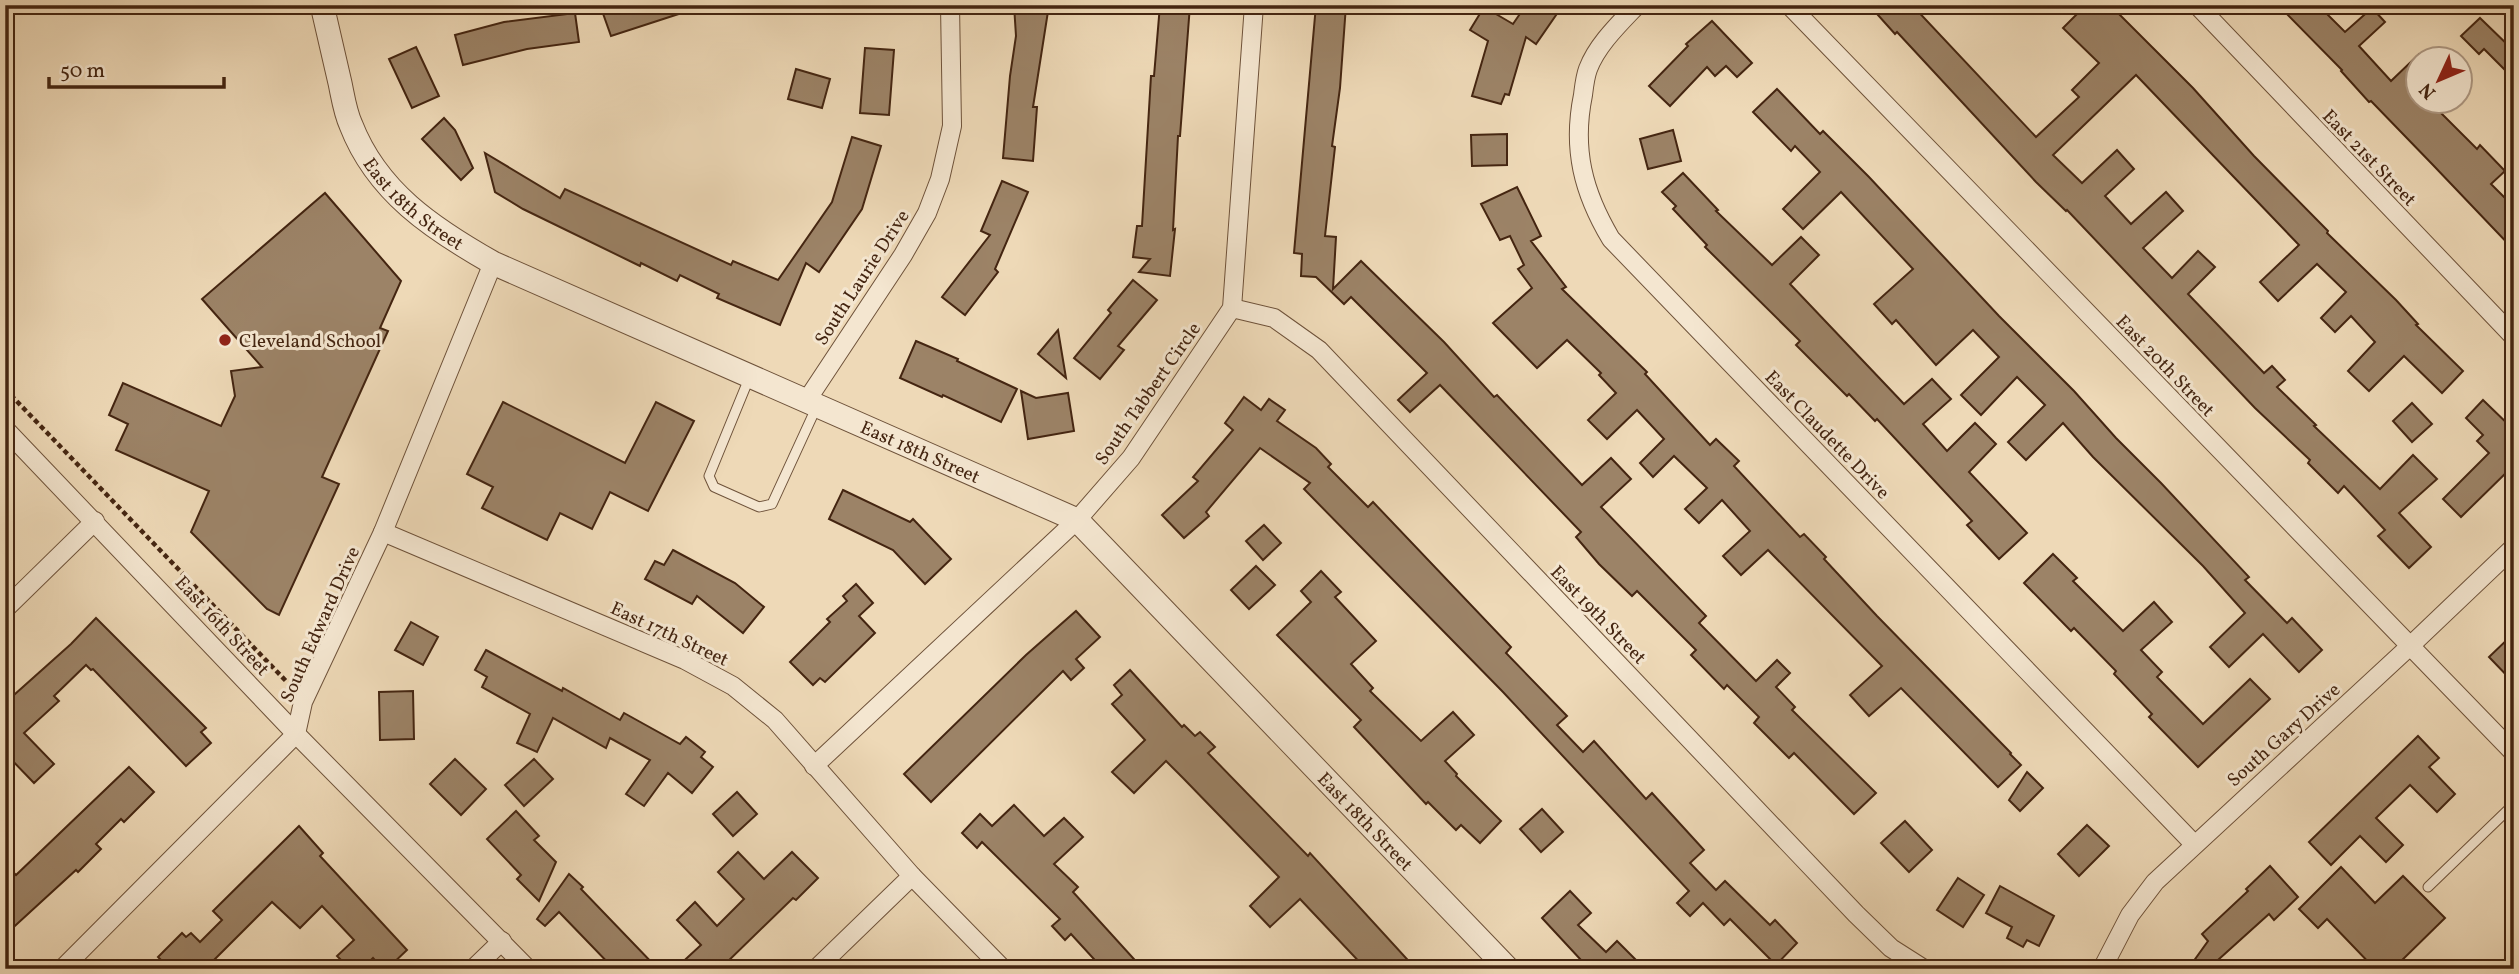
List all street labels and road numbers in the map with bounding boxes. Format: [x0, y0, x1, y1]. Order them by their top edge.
street label: East 21st Street [2316, 104, 2422, 213]
street label: East 18th Street [356, 153, 468, 258]
street label: South Laurie Drive [809, 205, 916, 351]
street label: East 20th Street [2109, 310, 2220, 423]
street label: South Tabbert Circle [1090, 318, 1208, 471]
street label: East Claudette Drive [1758, 365, 1895, 505]
street label: East 18th Street [856, 415, 984, 491]
street label: South Edward Drive [275, 543, 367, 707]
street label: East 19th Street [1544, 560, 1652, 671]
street label: East 16th Street [168, 571, 275, 682]
street label: East 17th Street [606, 596, 733, 674]
street label: South Gary Drive [2222, 678, 2347, 793]
street label: East 18th Street [1311, 767, 1418, 878]

